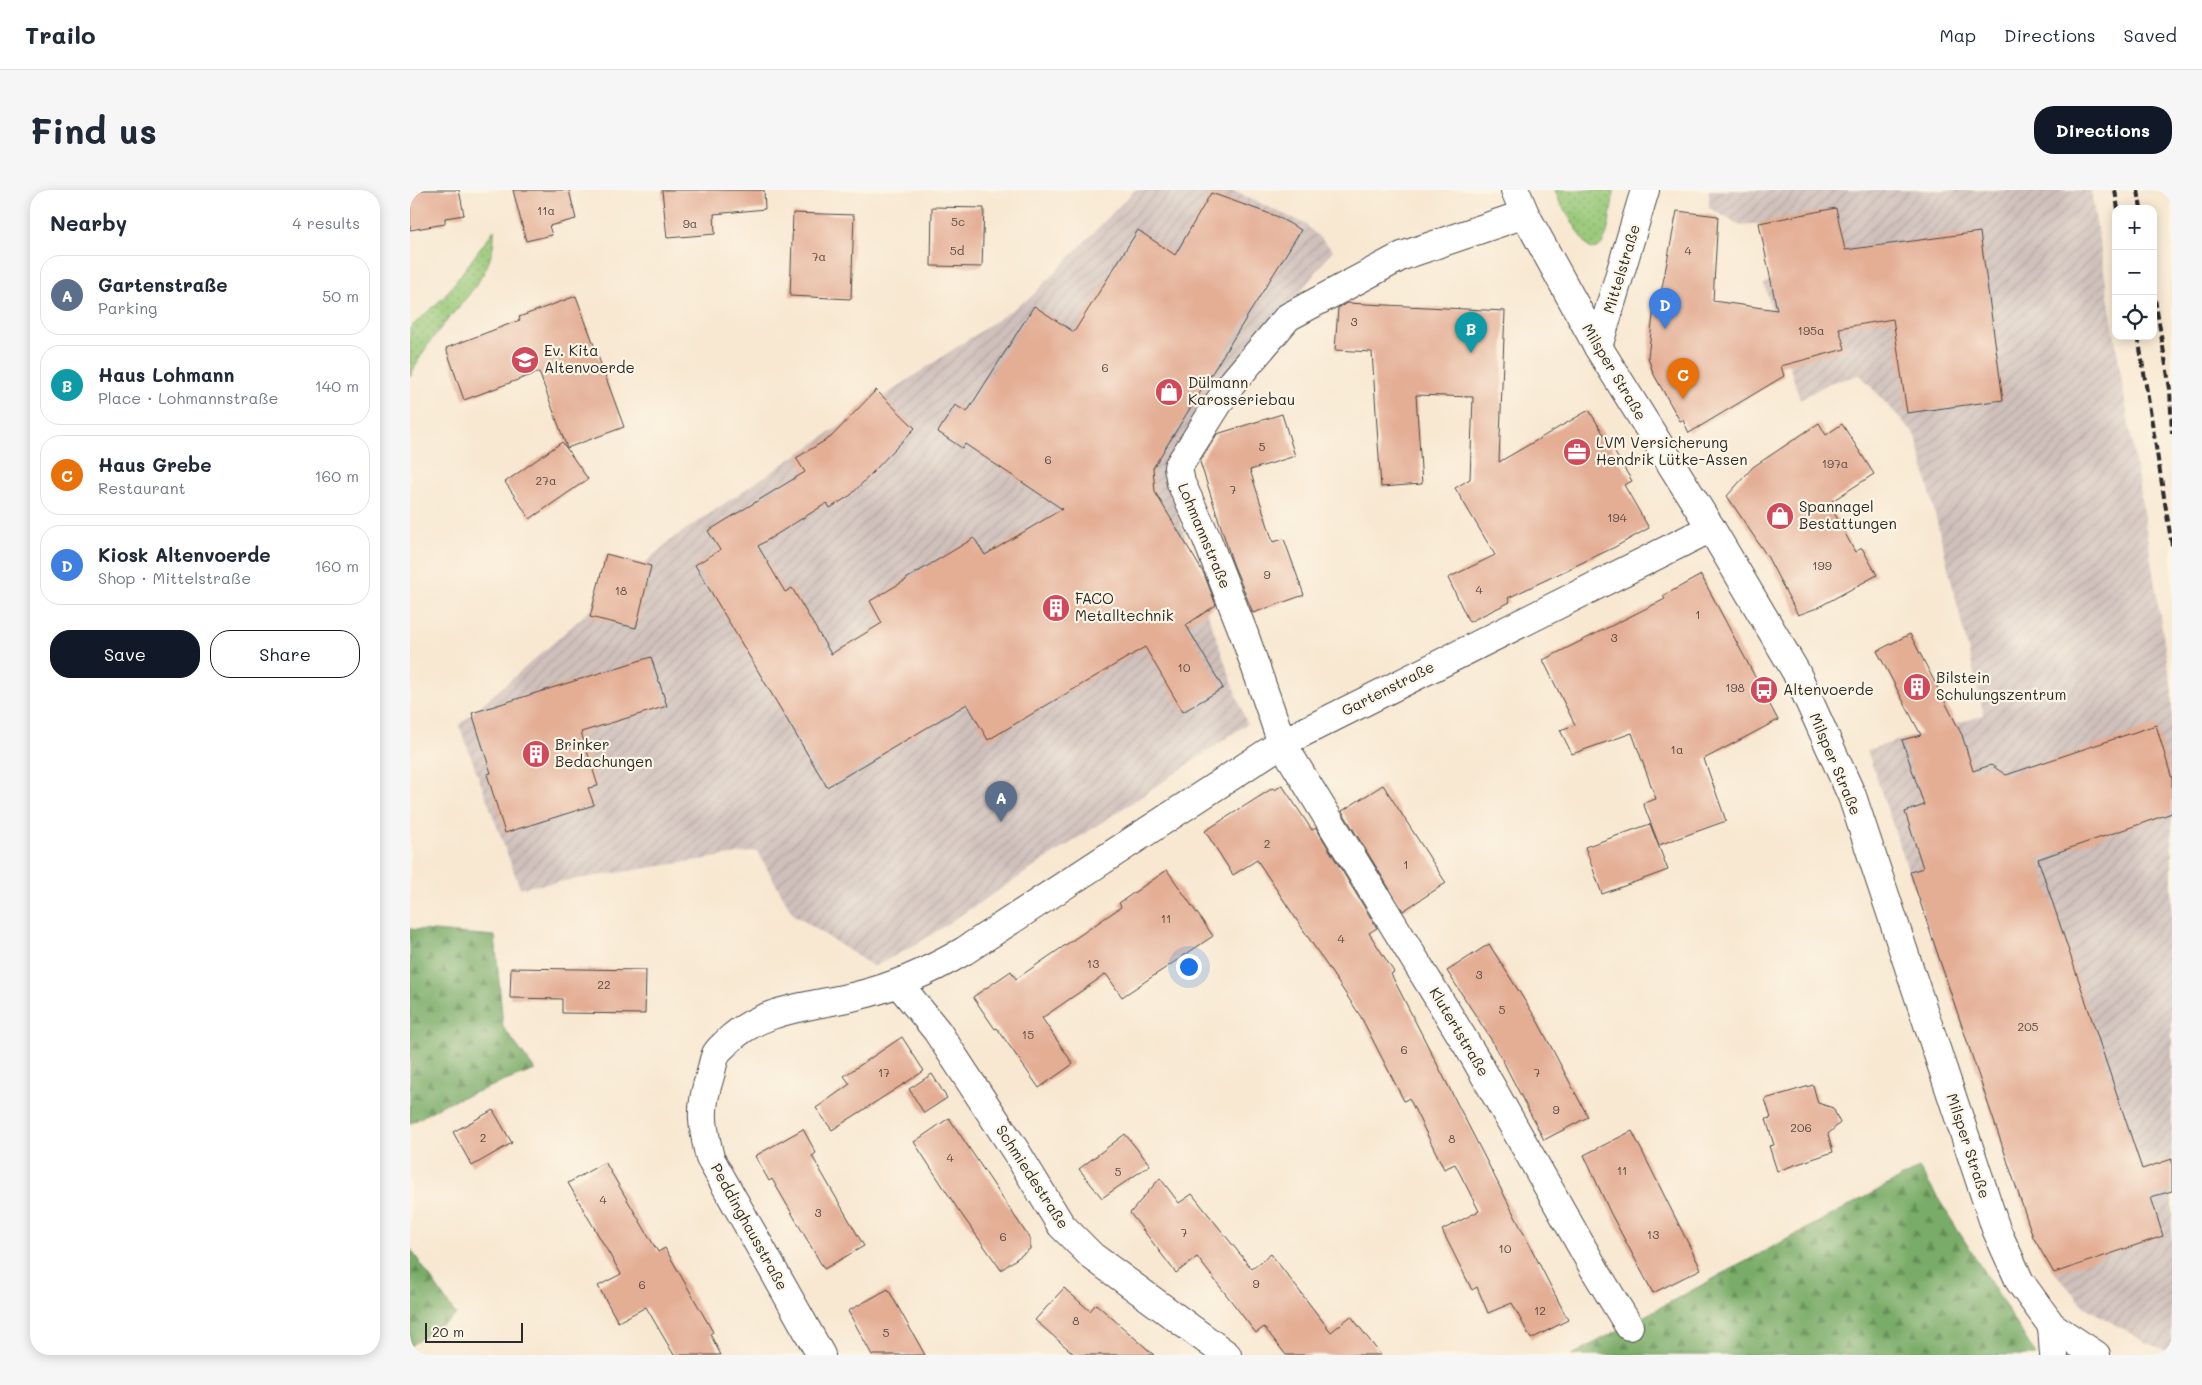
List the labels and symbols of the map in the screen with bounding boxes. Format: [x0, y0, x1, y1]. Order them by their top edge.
house number: 11a [537, 202, 555, 218]
house number: 5c [951, 213, 965, 229]
house number: 9a [683, 215, 697, 231]
street label: Mittelstraße [1598, 222, 1644, 316]
house number: 5d [950, 242, 965, 258]
house number: 4 [1684, 242, 1692, 258]
house number: 7a [812, 248, 826, 264]
pin: D [1649, 288, 1681, 329]
pin: B [1455, 312, 1487, 353]
house number: 3 [1350, 313, 1358, 329]
street label: Milsper Straße [1578, 320, 1652, 423]
house number: 195a [1798, 322, 1824, 338]
place label: Ev. Kita Altenvoerde [544, 340, 635, 377]
school or university icon: Ev. Kita Altenvoerde [510, 345, 540, 375]
pin: C [1667, 358, 1699, 399]
house number: 6 [1101, 359, 1109, 375]
place label: Dülmann Karosseriebau [1188, 372, 1295, 409]
shop icon: Dülmann Karosseriebau [1154, 377, 1184, 407]
place label: LVM Versicherung Hendrik Lütke-Assen [1596, 432, 1748, 469]
office icon: LVM Versicherung Hendrik Lütke-Assen [1562, 437, 1592, 467]
house number: 5 [1259, 438, 1266, 454]
house number: 6 [1044, 451, 1052, 467]
house number: 197a [1822, 455, 1848, 471]
house number: 27a [536, 472, 556, 488]
street label: Lohmannstraße [1174, 480, 1236, 591]
house number: 7 [1230, 481, 1237, 497]
place label: Spannagel Bestattungen [1799, 496, 1897, 533]
shop icon: Spannagel Bestattungen [1765, 501, 1795, 531]
house number: 194 [1607, 509, 1627, 525]
house number: 199 [1812, 557, 1832, 573]
house number: 9 [1263, 566, 1271, 582]
house number: 4 [1475, 581, 1483, 597]
house number: 18 [615, 582, 627, 598]
place label: FACO Metalltechnik [1075, 588, 1174, 625]
building icon: FACO Metalltechnik [1041, 593, 1071, 623]
house number: 1 [1695, 606, 1701, 622]
house number: 3 [1610, 629, 1618, 645]
street label: Gartenstraße [1338, 656, 1437, 720]
house number: 10 [1178, 659, 1191, 675]
place label: Bilstein Schulungszentrum [1936, 667, 2066, 704]
building icon: Bilstein Schulungszentrum [1902, 672, 1932, 702]
bus stop icon: Altenvoerde [1749, 675, 1779, 705]
house number: 198 [1725, 679, 1745, 695]
place label: Altenvoerde [1783, 679, 1874, 699]
street label: Milsper Straße [1805, 709, 1866, 818]
place label: Brinker Bedachungen [555, 734, 653, 771]
building icon: Brinker Bedachungen [521, 739, 551, 769]
house number: 1a [1671, 741, 1683, 757]
pin: A [985, 781, 1017, 822]
house number: 2 [1264, 835, 1270, 851]
house number: 1 [1403, 856, 1409, 872]
house number: 11 [1161, 910, 1171, 926]
house number: 4 [1337, 930, 1345, 946]
your location [1176, 954, 1202, 980]
house number: 13 [1087, 955, 1099, 971]
house number: 3 [1475, 966, 1483, 982]
house number: 22 [597, 976, 611, 992]
street label: Klutertstraße [1425, 983, 1494, 1080]
house number: 5 [1499, 1001, 1506, 1017]
house number: 205 [2017, 1018, 2039, 1034]
house number: 15 [1022, 1026, 1034, 1042]
house number: 6 [1400, 1041, 1408, 1057]
house number: 17 [878, 1064, 890, 1080]
house number: 7 [1534, 1064, 1541, 1080]
street label: Milsper Straße [1943, 1091, 1995, 1201]
house number: 9 [1552, 1101, 1560, 1117]
house number: 206 [1790, 1119, 1812, 1135]
street label: Schmiedestraße [992, 1121, 1074, 1232]
house number: 2 [480, 1129, 486, 1145]
house number: 8 [1448, 1130, 1456, 1146]
house number: 4 [946, 1149, 954, 1165]
street label: Peddinghausstraße [707, 1160, 793, 1293]
house number: 11 [1617, 1162, 1627, 1178]
house number: 5 [1115, 1163, 1122, 1179]
house number: 4 [599, 1191, 607, 1207]
house number: 3 [814, 1204, 822, 1220]
house number: 7 [1181, 1224, 1188, 1240]
house number: 13 [1647, 1226, 1659, 1242]
house number: 6 [999, 1228, 1007, 1244]
house number: 10 [1499, 1240, 1512, 1256]
house number: 9 [1252, 1275, 1260, 1291]
house number: 6 [638, 1276, 646, 1292]
house number: 12 [1534, 1302, 1546, 1318]
house number: 8 [1072, 1312, 1080, 1328]
scale bar [425, 1320, 522, 1343]
house number: 5 [883, 1324, 890, 1340]

